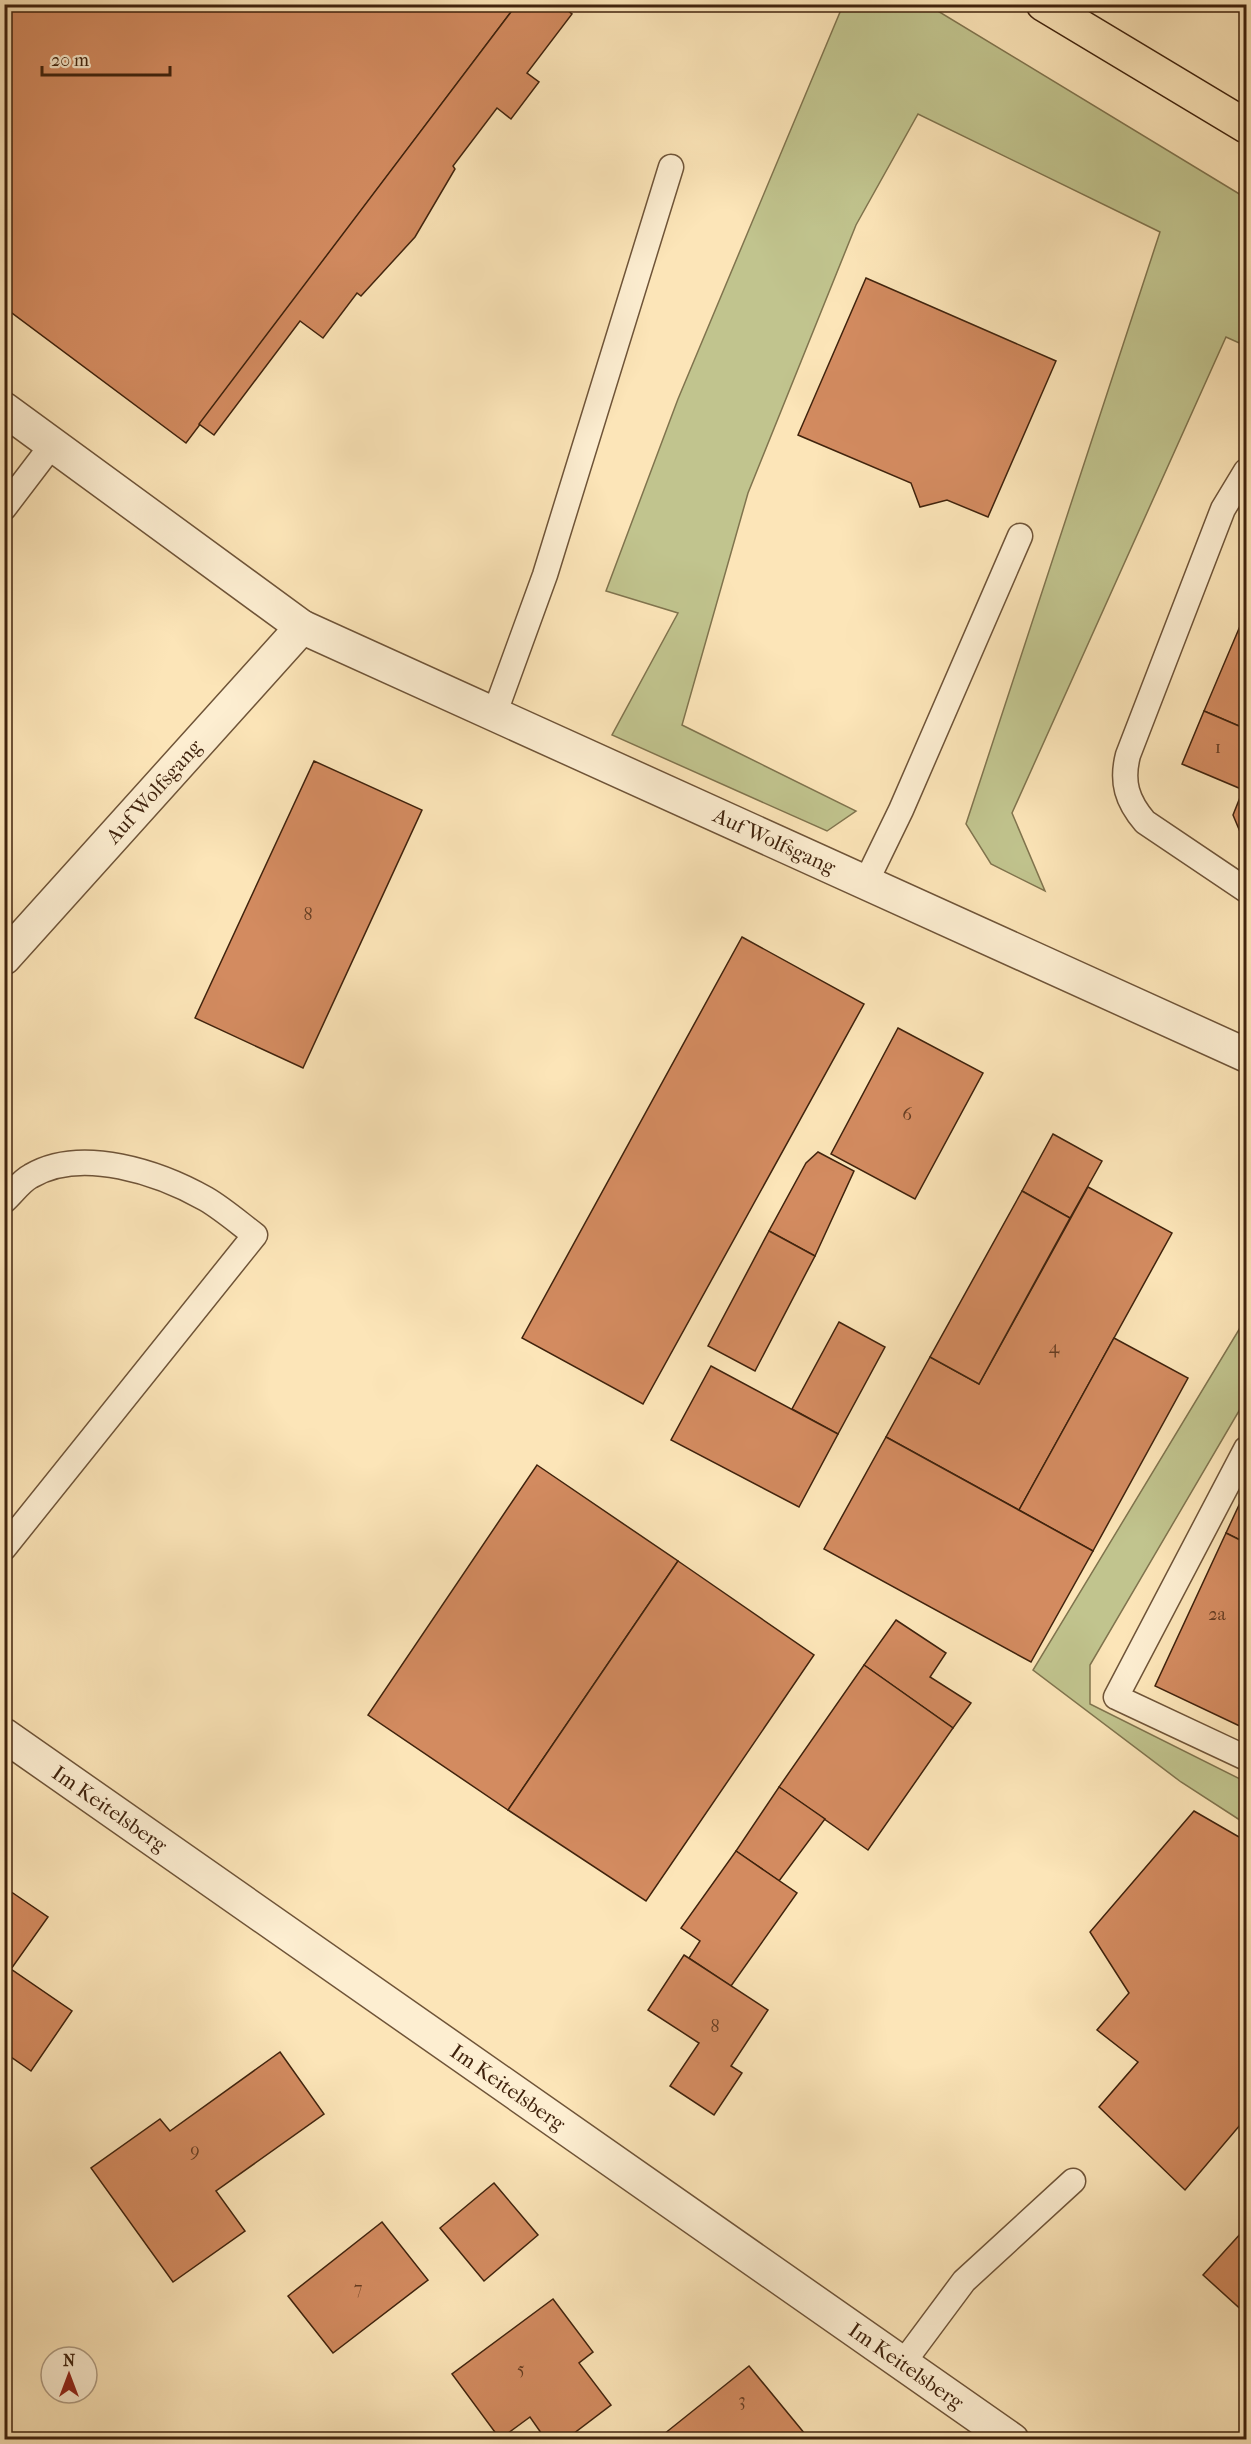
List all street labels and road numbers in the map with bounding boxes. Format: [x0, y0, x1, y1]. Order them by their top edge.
street label: Auf Wolfsgang [100, 734, 207, 849]
street label: Auf Wolfsgang [709, 803, 840, 880]
street label: Im Keitelsberg [48, 1761, 172, 1858]
street label: Im Keitelsberg [446, 2039, 571, 2136]
street label: Im Keitelsberg [844, 2318, 969, 2415]

